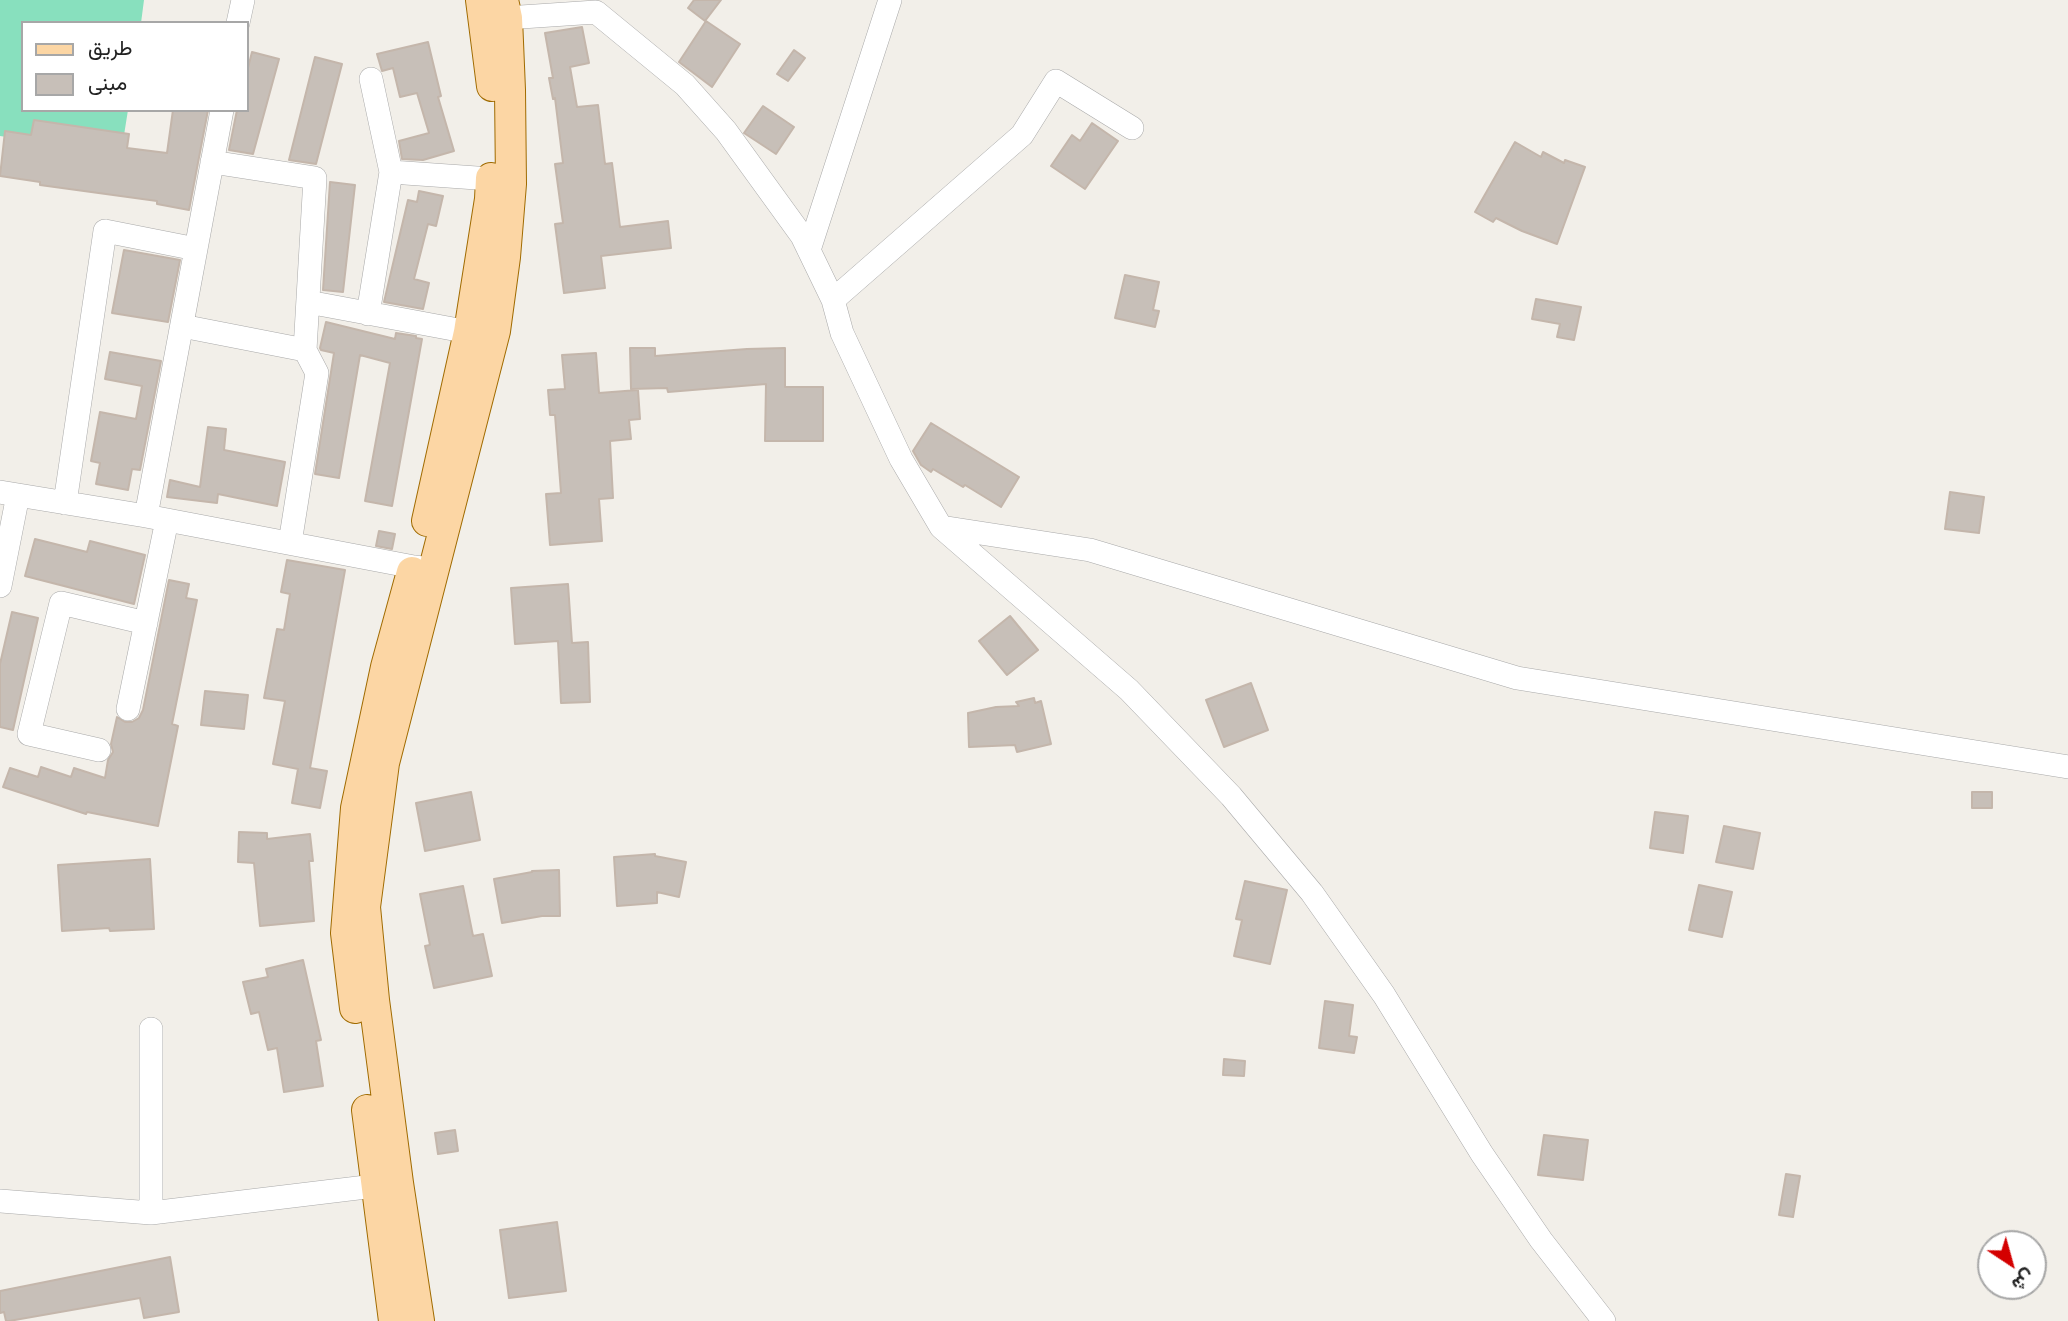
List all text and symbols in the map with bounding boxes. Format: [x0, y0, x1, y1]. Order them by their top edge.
legend [21, 21, 248, 112]
text: طريق [88, 36, 133, 60]
text: مبنى [88, 71, 127, 95]
north arrow [1977, 1230, 2047, 1300]
text: ش [2007, 1265, 2039, 1297]

